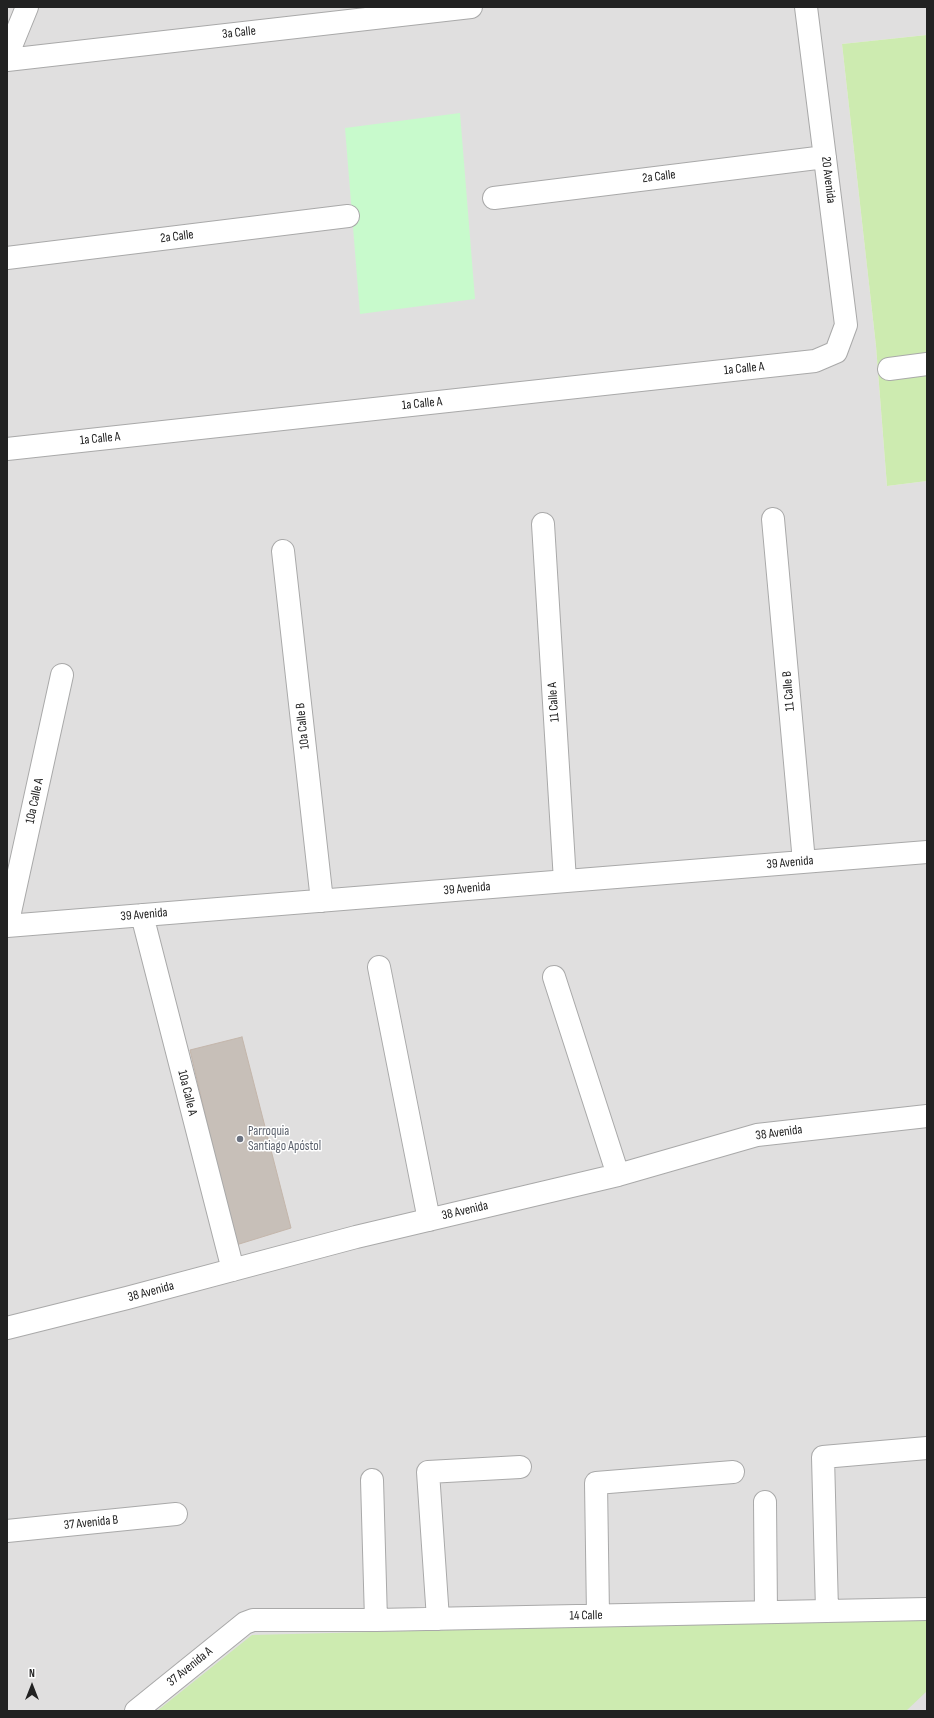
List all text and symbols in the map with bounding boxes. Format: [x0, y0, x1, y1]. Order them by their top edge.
street label: 3a Calle [221, 23, 257, 43]
street label: 20 Avenida [817, 156, 839, 204]
street label: 2a Calle [641, 167, 677, 187]
street label: 2a Calle [159, 227, 195, 247]
street label: 1a Calle A [723, 359, 765, 379]
street label: 1a Calle A [401, 394, 443, 414]
street label: 1a Calle A [79, 429, 121, 449]
street label: 11 Calle B [779, 670, 799, 712]
street label: 11 Calle A [545, 682, 563, 722]
street label: 10a Calle B [293, 702, 313, 750]
street label: 10a Calle A [23, 777, 47, 825]
street label: 39 Avenida [766, 853, 814, 873]
street label: 39 Avenida [443, 879, 491, 899]
street label: 39 Avenida [120, 905, 168, 925]
street label: 10a Calle A [174, 1069, 200, 1117]
street label: 38 Avenida [755, 1122, 803, 1144]
place label: Parroquia Santiago Apóstol [248, 1124, 321, 1155]
marker: Parroquia Santiago Apóstol [235, 1134, 245, 1144]
street label: 38 Avenida [440, 1198, 490, 1224]
street label: 38 Avenida [126, 1278, 176, 1306]
street label: 37 Avenida B [63, 1512, 119, 1534]
street label: 14 Calle [569, 1608, 603, 1624]
street label: 37 Avenida A [164, 1644, 216, 1690]
north arrow [12, 1666, 52, 1706]
text: N [29, 1667, 35, 1680]

